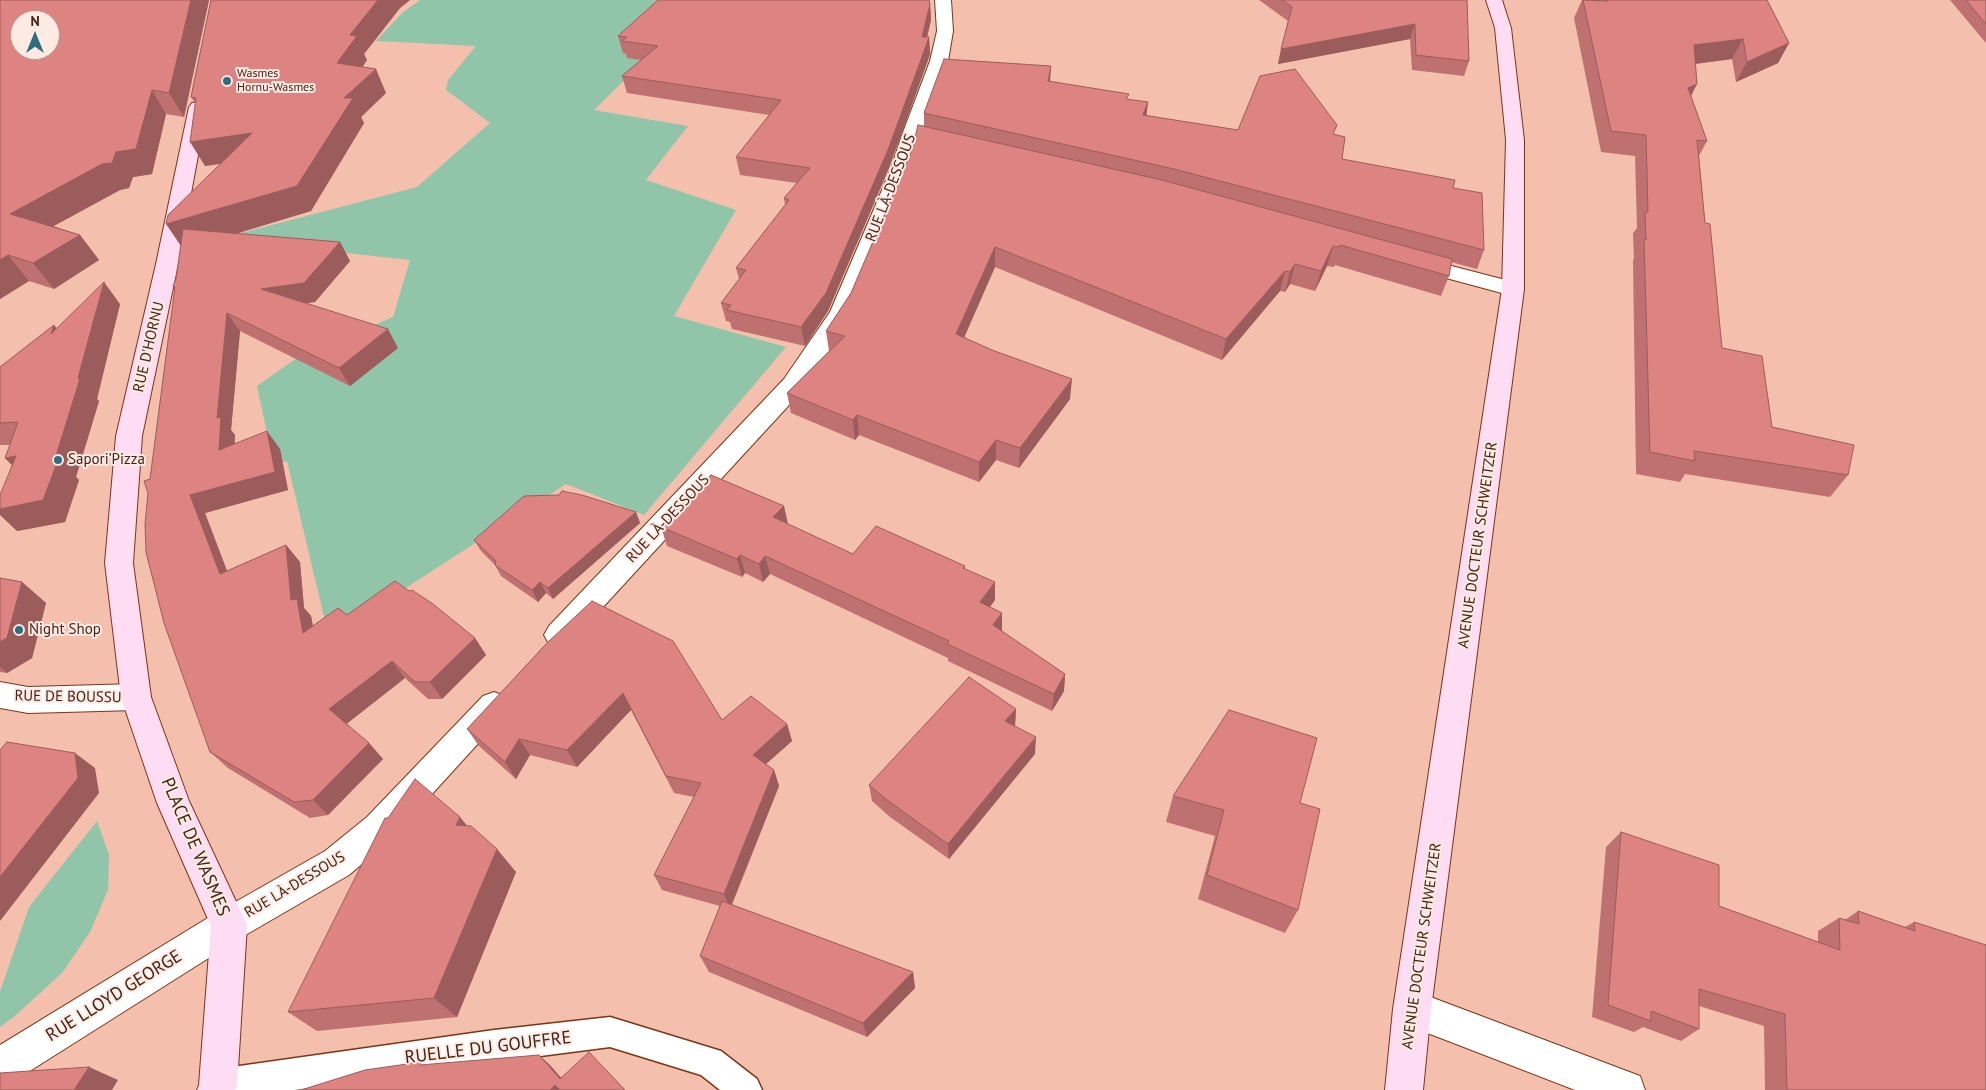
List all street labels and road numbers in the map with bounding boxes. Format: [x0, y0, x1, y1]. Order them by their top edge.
street label: RUE LÀ-DESSOUS [862, 132, 920, 244]
street label: RUE D'HORNU [130, 300, 168, 394]
street label: AVENUE DOCTEUR SCHWEITZER [1455, 441, 1501, 649]
street label: RUE LÀ-DESSOUS [623, 471, 713, 567]
street label: RUE DE BOUSSU [14, 687, 122, 707]
street label: PLACE DE WASMES [156, 774, 234, 920]
street label: AVENUE DOCTEUR SCHWEITZER [1399, 842, 1445, 1050]
street label: RUE LÀ-DESSOUS [242, 848, 348, 922]
street label: RUE LLOYD GEORGE [42, 945, 186, 1047]
street label: RUELLE DU GOUFFRE [404, 1027, 572, 1069]

